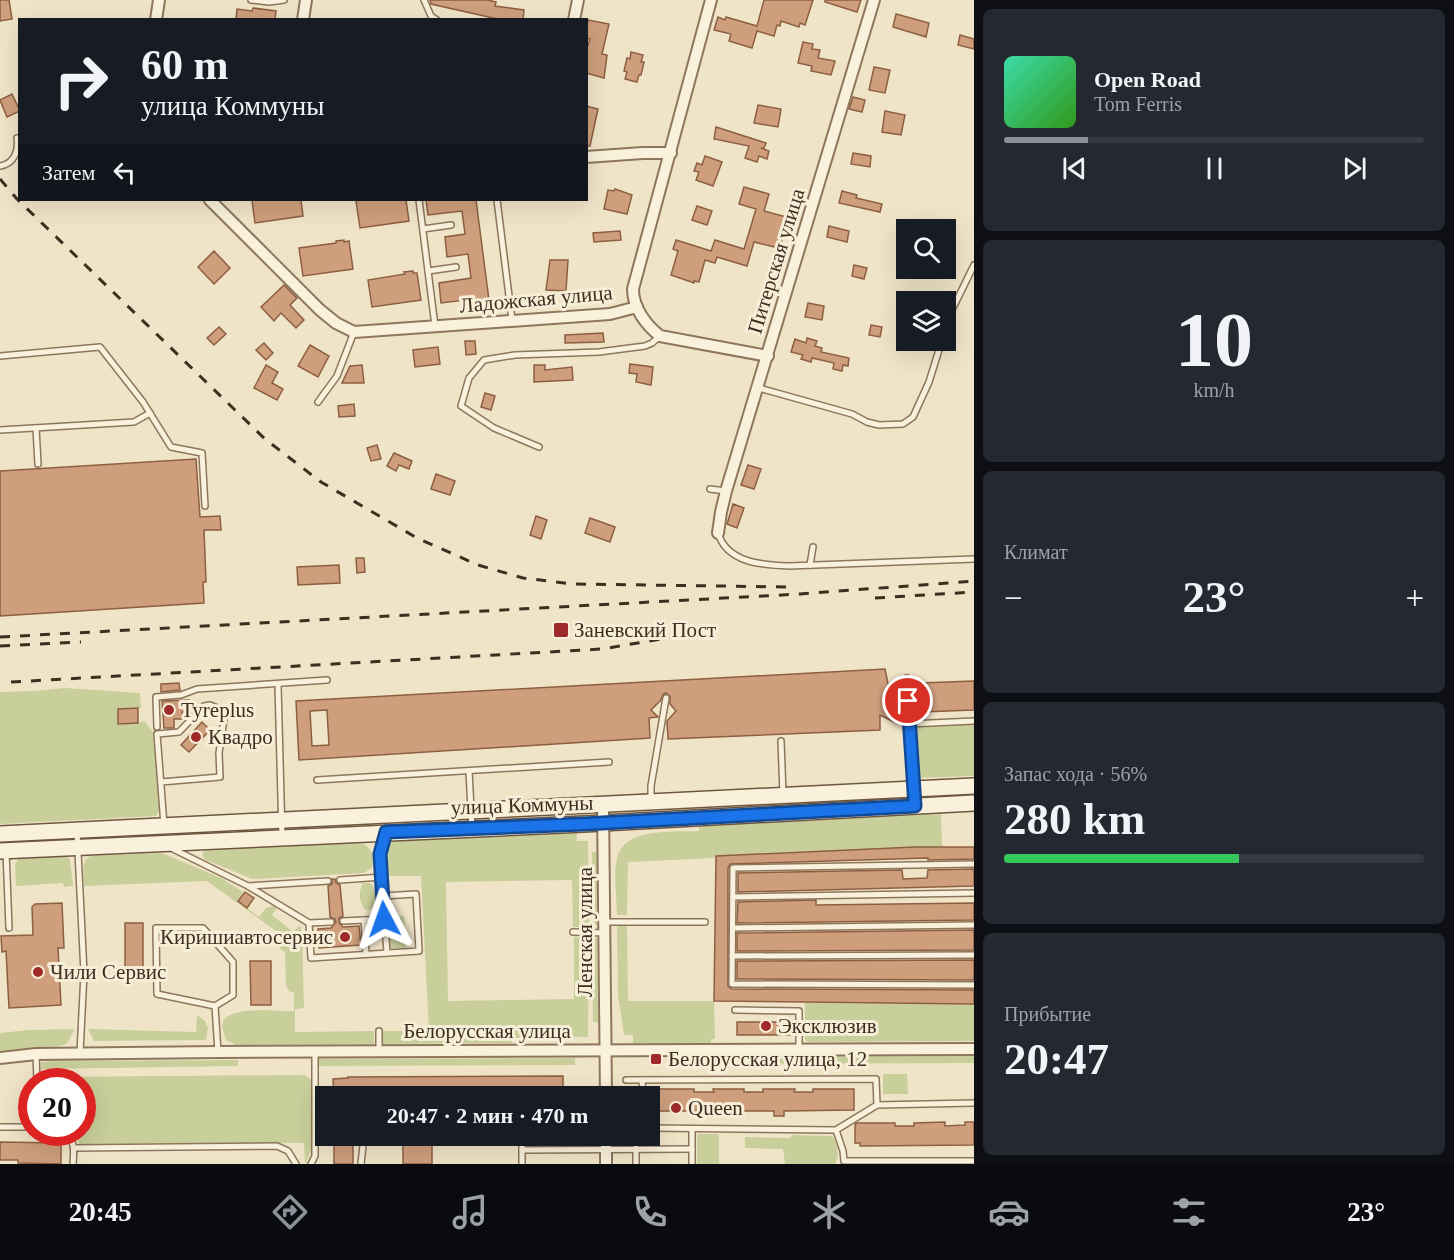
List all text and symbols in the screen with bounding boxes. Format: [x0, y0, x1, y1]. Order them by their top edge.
icon: right [42, 42, 120, 120]
text: 60 m [141, 42, 229, 88]
text: Open Road [1094, 67, 1201, 92]
text: улица Коммуны [141, 91, 324, 121]
text: Tom Ferris [1094, 93, 1182, 115]
icon: previous [1058, 152, 1091, 185]
icon: pause [1198, 152, 1231, 185]
icon: next [1338, 152, 1371, 185]
icon: left [108, 156, 141, 189]
text: Затем [42, 160, 96, 185]
street label: Питерская улица [742, 185, 810, 337]
map controls [896, 219, 956, 351]
button: search [896, 219, 956, 279]
street label: Ладожская улица [458, 280, 614, 318]
button: layers [896, 291, 956, 351]
text: 10 [1175, 296, 1253, 383]
text: km/h [1193, 379, 1235, 401]
text: Климат [1004, 541, 1068, 563]
text: 23° [1183, 572, 1246, 622]
text: − [1004, 580, 1023, 616]
text: + [1405, 580, 1424, 616]
place label: Заневский Пост [574, 618, 716, 642]
marker: Заневский Пост [552, 621, 570, 639]
pin [882, 675, 933, 726]
icon: arrive [891, 684, 924, 717]
place label: Tyreplus [181, 698, 254, 722]
marker: Tyreplus [162, 703, 176, 717]
place label: Квадро [208, 725, 273, 749]
marker: Квадро [189, 730, 203, 744]
text: Запас хода · 56% [1004, 763, 1147, 785]
street label: улица Коммуны [450, 791, 594, 819]
text: 280 km [1004, 794, 1145, 844]
street label: Ленская улица [573, 866, 597, 997]
position arrow [352, 887, 416, 951]
place label: Киришиавтосервис [160, 925, 333, 949]
marker: Киришиавтосервис [338, 930, 352, 944]
place label: Чили Сервис [50, 960, 166, 984]
marker: Чили Сервис [31, 965, 45, 979]
text: Прибытие [1004, 1003, 1091, 1025]
place label: Эксклюзив [778, 1014, 877, 1038]
street label: Белорусская улица [403, 1019, 572, 1043]
marker: Эксклюзив [759, 1019, 773, 1033]
text: 20:47 [1004, 1034, 1109, 1084]
place label: Белорусская улица, 12 [668, 1047, 867, 1071]
marker: Белорусская улица, 12 [649, 1052, 663, 1066]
speed limit sign: 20 [18, 1068, 96, 1146]
place label: Queen [688, 1096, 743, 1120]
marker: Queen [669, 1101, 683, 1115]
text: 20:47 · 2 мин · 470 m [387, 1103, 588, 1128]
icon: directions [269, 1191, 311, 1233]
icon: music [449, 1191, 491, 1233]
icon: phone [629, 1191, 671, 1233]
icon: climate [808, 1191, 850, 1233]
icon: car [988, 1191, 1030, 1233]
icon: filters [1168, 1191, 1210, 1233]
text: 20:45 [69, 1197, 132, 1227]
text: 23° [1347, 1197, 1385, 1227]

